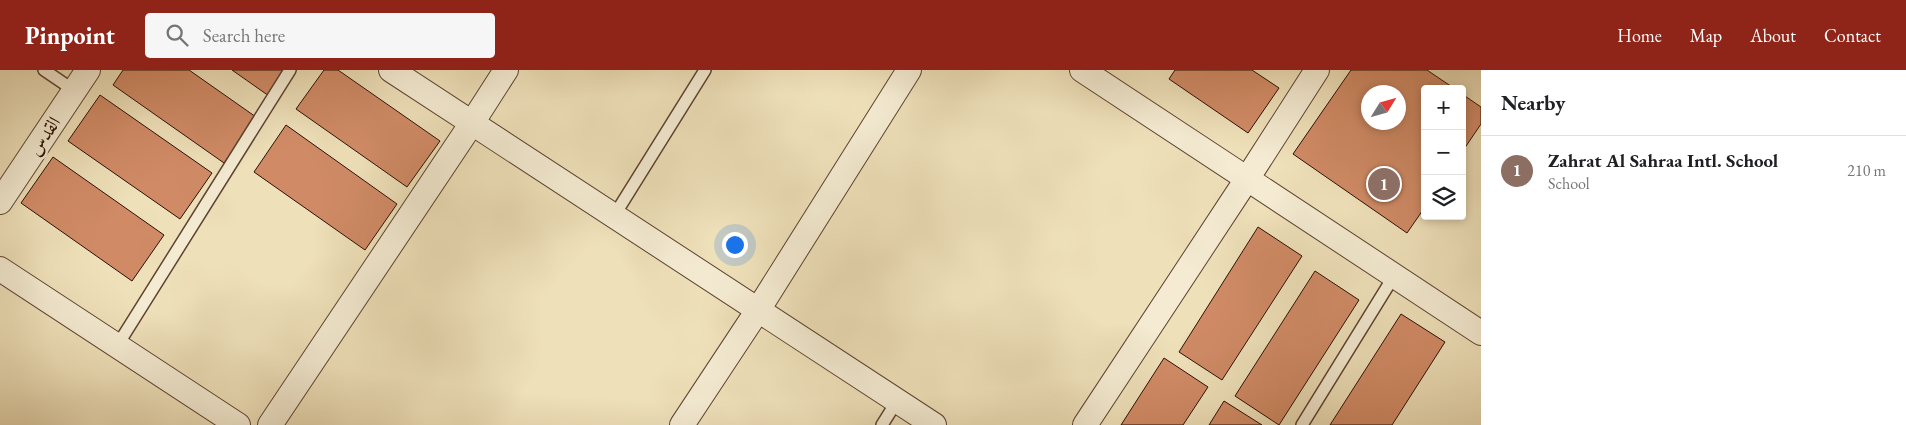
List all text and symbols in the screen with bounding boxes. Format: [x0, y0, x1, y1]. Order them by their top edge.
search box [145, 13, 495, 58]
text: Pinpoint [25, 20, 115, 51]
icon: search [163, 21, 191, 49]
text: Search here [203, 23, 285, 48]
text: Home [1617, 24, 1662, 47]
text: Map [1690, 24, 1722, 47]
text: About [1750, 24, 1796, 47]
text: Contact [1824, 24, 1881, 47]
north arrow [1361, 85, 1406, 130]
map controls [1421, 85, 1466, 220]
button: + [1421, 85, 1466, 130]
text: Nearby [1501, 89, 1565, 116]
street label: القدس [22, 111, 66, 161]
button: − [1421, 130, 1466, 175]
text: Zahrat Al Sahraa Intl. School [1548, 148, 1778, 173]
text: 1 [1513, 160, 1521, 181]
text: 210 m [1847, 160, 1886, 181]
pin: 1 [1368, 165, 1400, 203]
text: School [1548, 173, 1590, 194]
button: layers [1421, 175, 1466, 220]
your location [722, 232, 748, 258]

